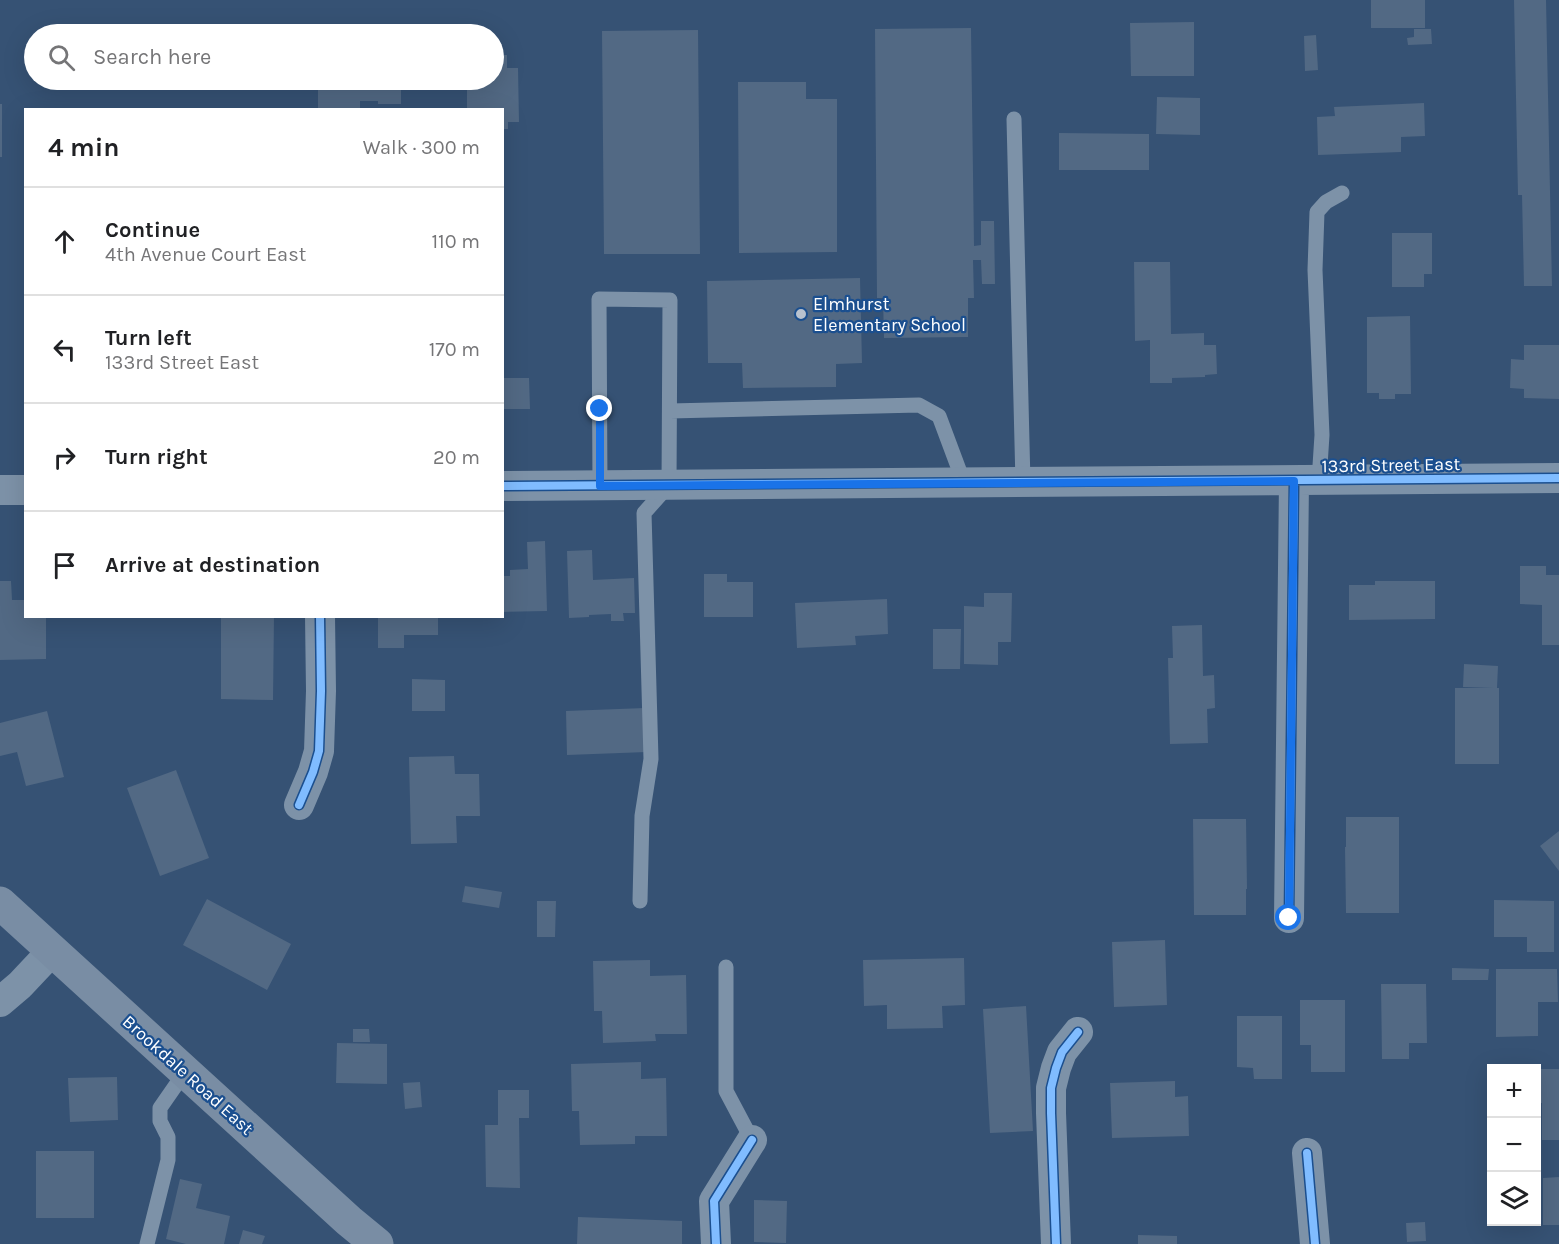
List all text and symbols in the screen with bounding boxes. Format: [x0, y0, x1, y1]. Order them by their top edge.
search box [24, 24, 504, 90]
icon: search [45, 41, 78, 74]
text: Search here [93, 44, 211, 70]
text: 4 min [48, 132, 119, 163]
text: Walk · 300 m [363, 136, 480, 159]
text: Continue [105, 217, 200, 243]
icon: ahead [48, 225, 81, 258]
text: 110 m [431, 230, 480, 253]
text: 4th Avenue Court East [105, 243, 306, 266]
place label: Elmhurst Elementary School [813, 293, 966, 336]
marker: Elmhurst Elementary School [794, 307, 808, 321]
text: Turn left [105, 325, 192, 351]
icon: left [48, 333, 81, 366]
text: 170 m [429, 338, 480, 361]
text: 133rd Street East [105, 351, 259, 374]
route end [586, 395, 612, 421]
icon: right [48, 441, 81, 474]
text: Turn right [105, 444, 208, 470]
text: 20 m [433, 446, 480, 469]
street label: 133rd Street East [1322, 453, 1461, 477]
icon: arrive [48, 549, 81, 582]
text: Arrive at destination [105, 552, 320, 578]
route start [1275, 904, 1301, 930]
street label: Brookdale Road East [118, 1010, 258, 1140]
map controls [1487, 1064, 1541, 1226]
button: + [1487, 1064, 1541, 1118]
button: − [1487, 1118, 1541, 1172]
button: layers [1487, 1172, 1541, 1226]

